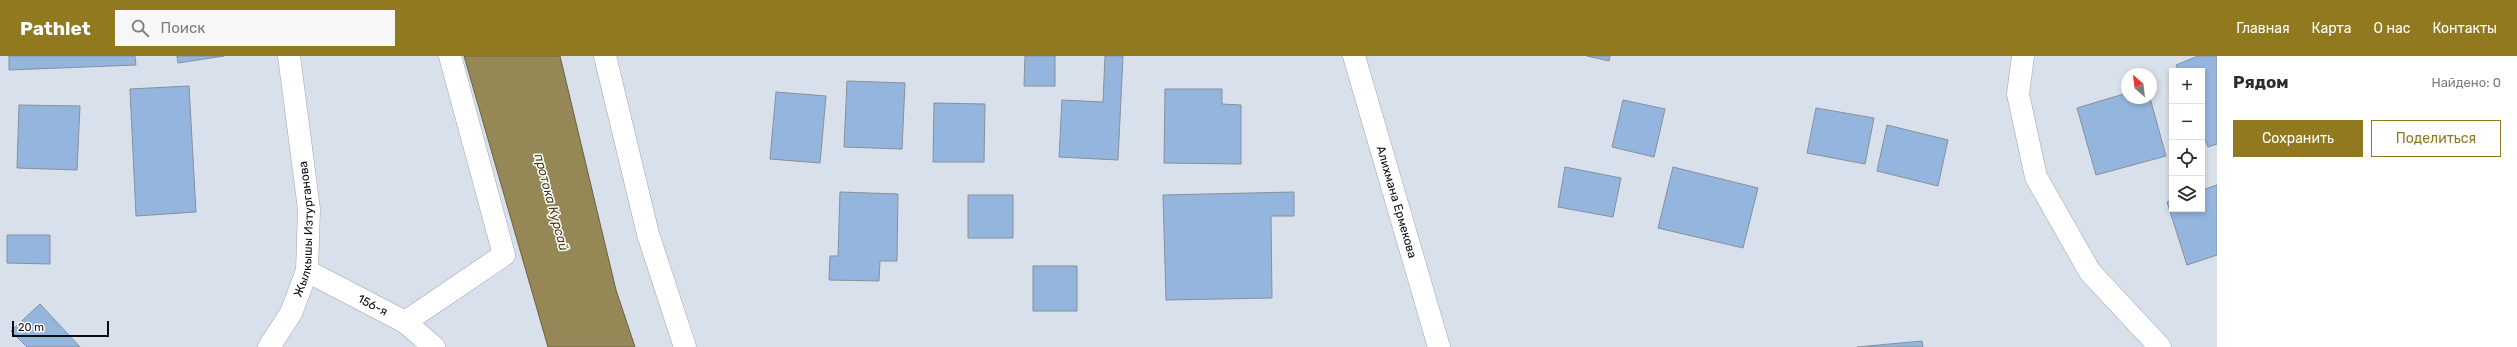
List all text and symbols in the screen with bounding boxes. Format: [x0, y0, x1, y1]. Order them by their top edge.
search box [115, 10, 395, 46]
text: Pathlet [20, 17, 91, 40]
icon: search [129, 17, 151, 39]
text: Поиск [161, 19, 205, 37]
text: Главная [2236, 20, 2290, 37]
text: Карта [2312, 20, 2352, 37]
text: О нас [2374, 20, 2410, 37]
text: Контакты [2432, 20, 2497, 37]
north arrow [2121, 68, 2157, 104]
map controls [2169, 68, 2205, 212]
button: + [2169, 68, 2205, 104]
text: Рядом [2233, 72, 2289, 92]
text: Найдено: 0 [2431, 75, 2501, 90]
button: − [2169, 104, 2205, 140]
button: Сохранить [2233, 120, 2363, 157]
button: Поделиться [2371, 120, 2501, 157]
button: locate [2169, 140, 2205, 176]
street label: Алихмана Ермекова [1374, 144, 1420, 260]
water label: протока Курсай [531, 152, 572, 253]
street label: Жылкышы Изтурганова [291, 160, 316, 299]
button: layers [2169, 176, 2205, 212]
street label: 156-я [355, 292, 390, 319]
scale bar [12, 319, 109, 338]
text: 20 m [18, 321, 44, 334]

